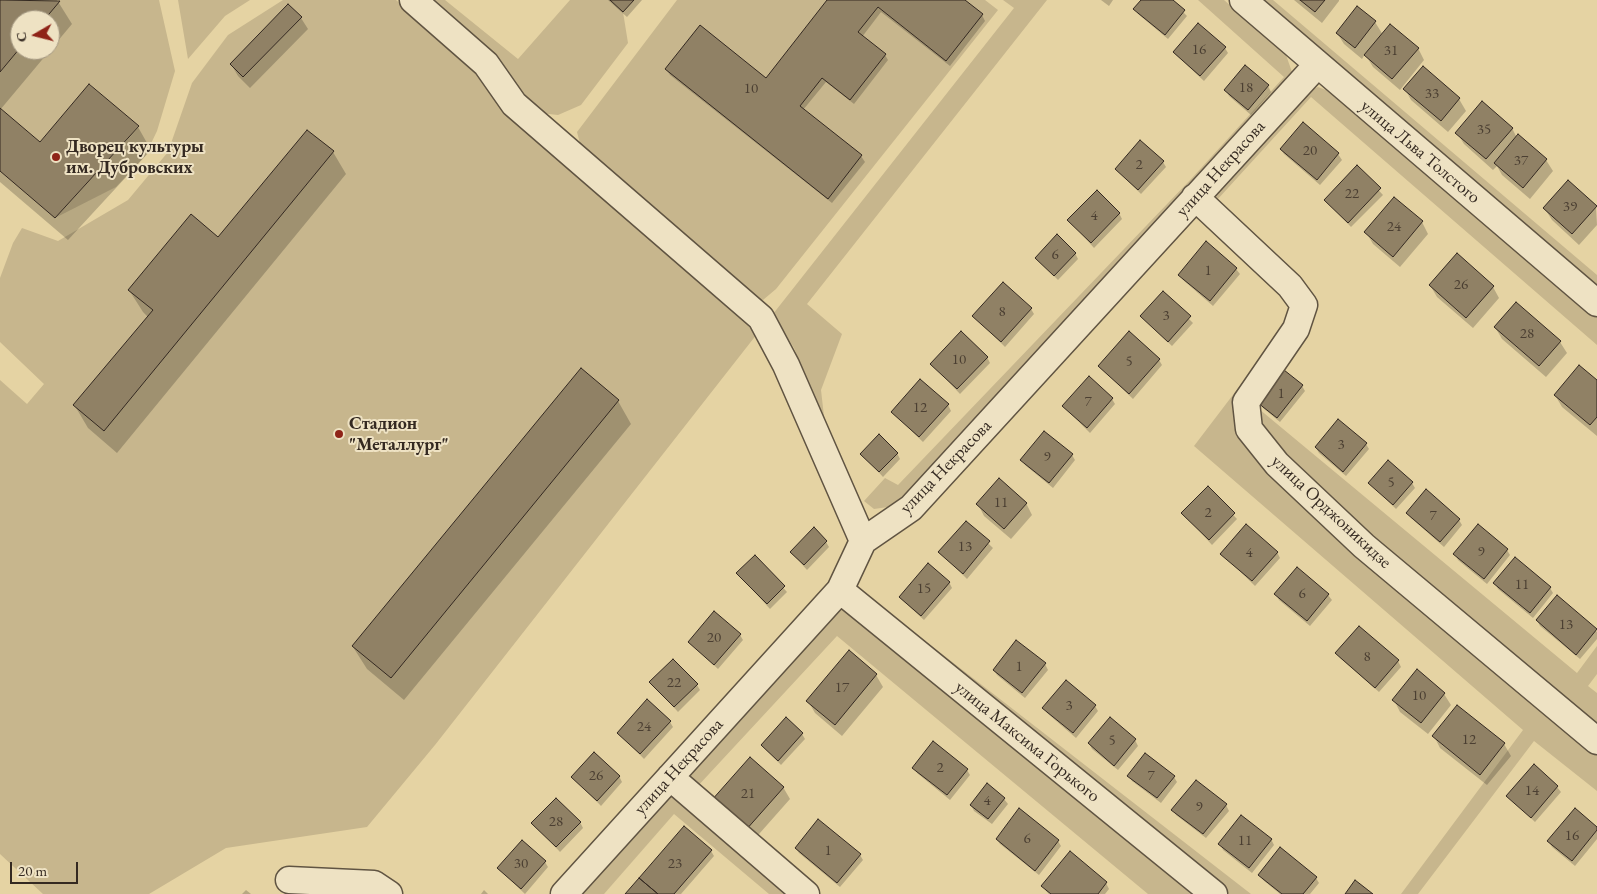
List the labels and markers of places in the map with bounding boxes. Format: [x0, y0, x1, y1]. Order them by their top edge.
place label: Дворец культуры им. Дубровских [66, 136, 204, 178]
marker: Дворец культуры им. Дубровских [50, 151, 62, 163]
place label: Стадион "Металлург" [349, 413, 449, 456]
marker: Стадион "Металлург" [333, 428, 345, 440]

